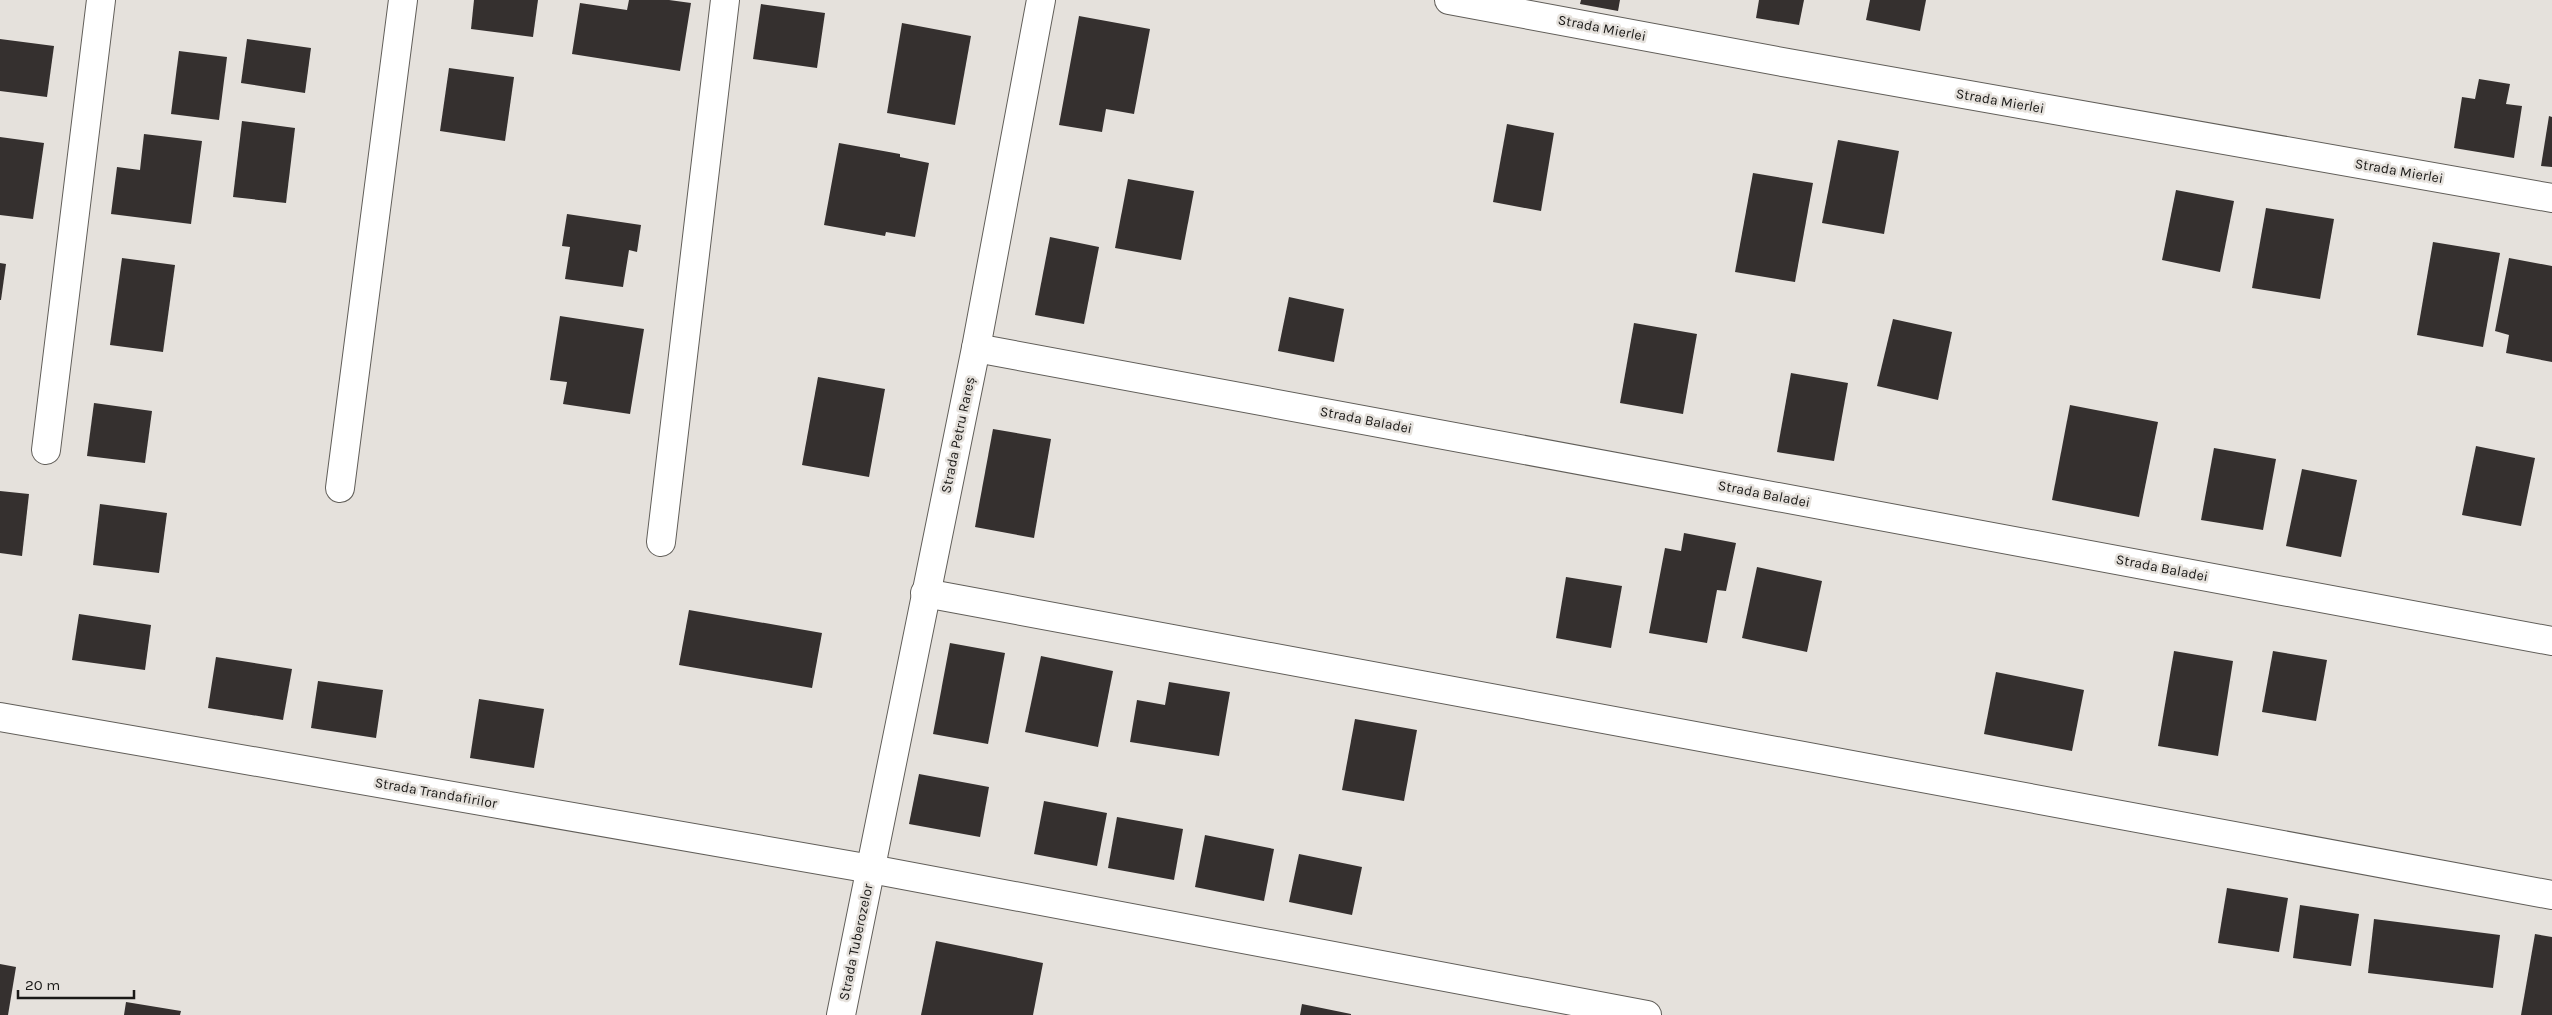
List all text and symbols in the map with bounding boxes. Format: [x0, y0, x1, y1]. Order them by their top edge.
street label: Strada Mierlei [1557, 11, 1647, 45]
street label: Strada Mierlei [1955, 85, 2045, 117]
street label: Strada Mierlei [2354, 155, 2444, 187]
street label: Strada Petru Rareș [937, 375, 979, 495]
street label: Strada Baladei [1318, 403, 1414, 437]
street label: Strada Baladei [1716, 477, 1812, 511]
street label: Strada Baladei [2114, 551, 2210, 585]
street label: Strada Trandafirilor [374, 774, 499, 812]
street label: Strada Tuberozelor [835, 881, 877, 1002]
scale bar [18, 968, 134, 1000]
text: 20 m [25, 976, 60, 994]

